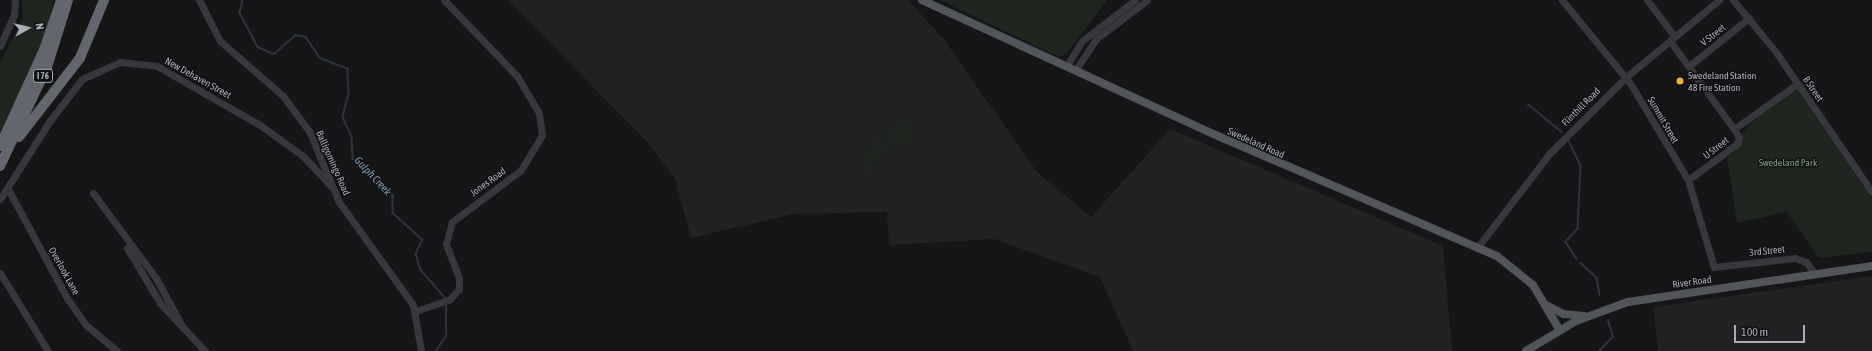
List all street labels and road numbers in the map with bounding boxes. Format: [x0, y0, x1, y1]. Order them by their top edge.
street label: V Street [1698, 21, 1728, 49]
street label: New Dehaven Street [163, 55, 233, 101]
road number: I 76 [33, 69, 53, 83]
street label: B Street [1800, 74, 1826, 104]
street label: Flinthill Road [1559, 85, 1603, 129]
street label: Summit Street [1645, 95, 1681, 145]
street label: Swedeland Road [1226, 125, 1286, 161]
street label: Balligomingo Road [313, 129, 353, 197]
street label: U Street [1701, 134, 1731, 162]
street label: Jones Road [468, 165, 508, 199]
street label: 3rd Street [1749, 243, 1785, 259]
street label: Overlook Lane [46, 245, 82, 297]
street label: River Road [1672, 273, 1712, 291]

